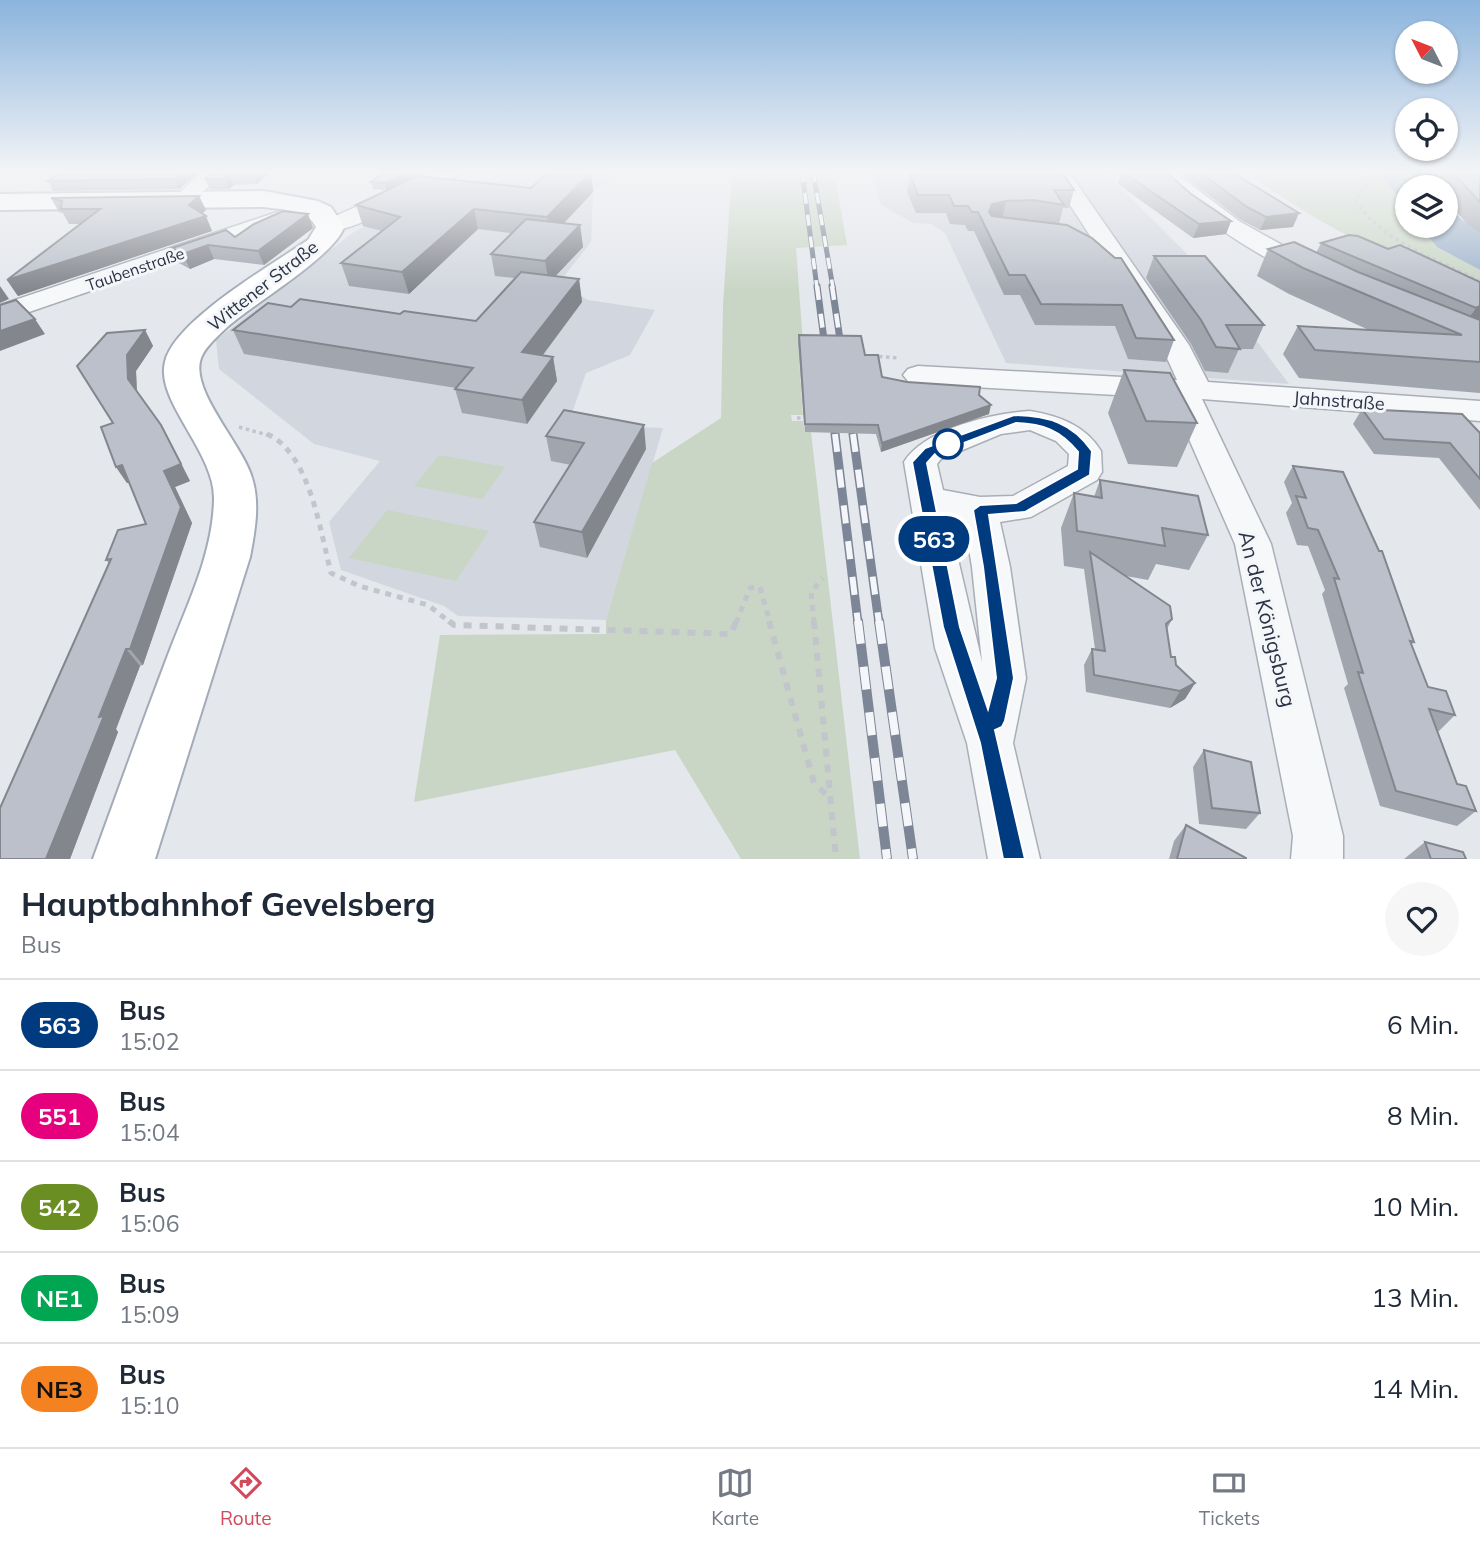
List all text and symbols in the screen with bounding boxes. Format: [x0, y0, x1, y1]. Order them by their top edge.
north arrow [1395, 21, 1458, 84]
map controls [1395, 21, 1458, 238]
button: locate [1395, 98, 1458, 161]
button: layers [1395, 175, 1458, 238]
street label: Wittener Straße [203, 235, 323, 336]
street label: Taubenstraße [83, 243, 187, 295]
street label: Jahnstraße [1293, 386, 1385, 415]
unlabelled marker [933, 429, 963, 459]
line badge: 563 [894, 516, 974, 562]
text: 563 [912, 524, 956, 554]
street label: An der Königsburg [1234, 528, 1302, 710]
button: heart [1385, 882, 1459, 956]
text: Hauptbahnhof Gevelsberg [21, 883, 436, 924]
text: Bus [21, 930, 61, 959]
text: Bus [119, 994, 165, 1027]
text: 6 Min. [1387, 1008, 1459, 1041]
text: 563 [38, 1010, 81, 1040]
text: 15:02 [119, 1027, 179, 1056]
text: Bus [119, 1085, 165, 1118]
text: 8 Min. [1387, 1099, 1459, 1132]
text: 551 [38, 1101, 81, 1131]
text: 15:04 [119, 1118, 179, 1147]
text: Bus [119, 1176, 165, 1209]
text: 10 Min. [1371, 1190, 1459, 1223]
text: 542 [38, 1192, 81, 1222]
text: 15:06 [119, 1209, 179, 1238]
text: Bus [119, 1267, 165, 1300]
text: 13 Min. [1371, 1281, 1459, 1314]
text: NE1 [36, 1283, 83, 1313]
text: 15:09 [119, 1300, 179, 1329]
text: Bus [119, 1358, 165, 1391]
text: 14 Min. [1371, 1372, 1459, 1405]
text: NE3 [36, 1374, 83, 1404]
text: 15:10 [119, 1391, 179, 1420]
tab: Route [220, 1464, 272, 1530]
tab: Karte [711, 1464, 759, 1530]
tab: Tickets [1199, 1464, 1260, 1530]

